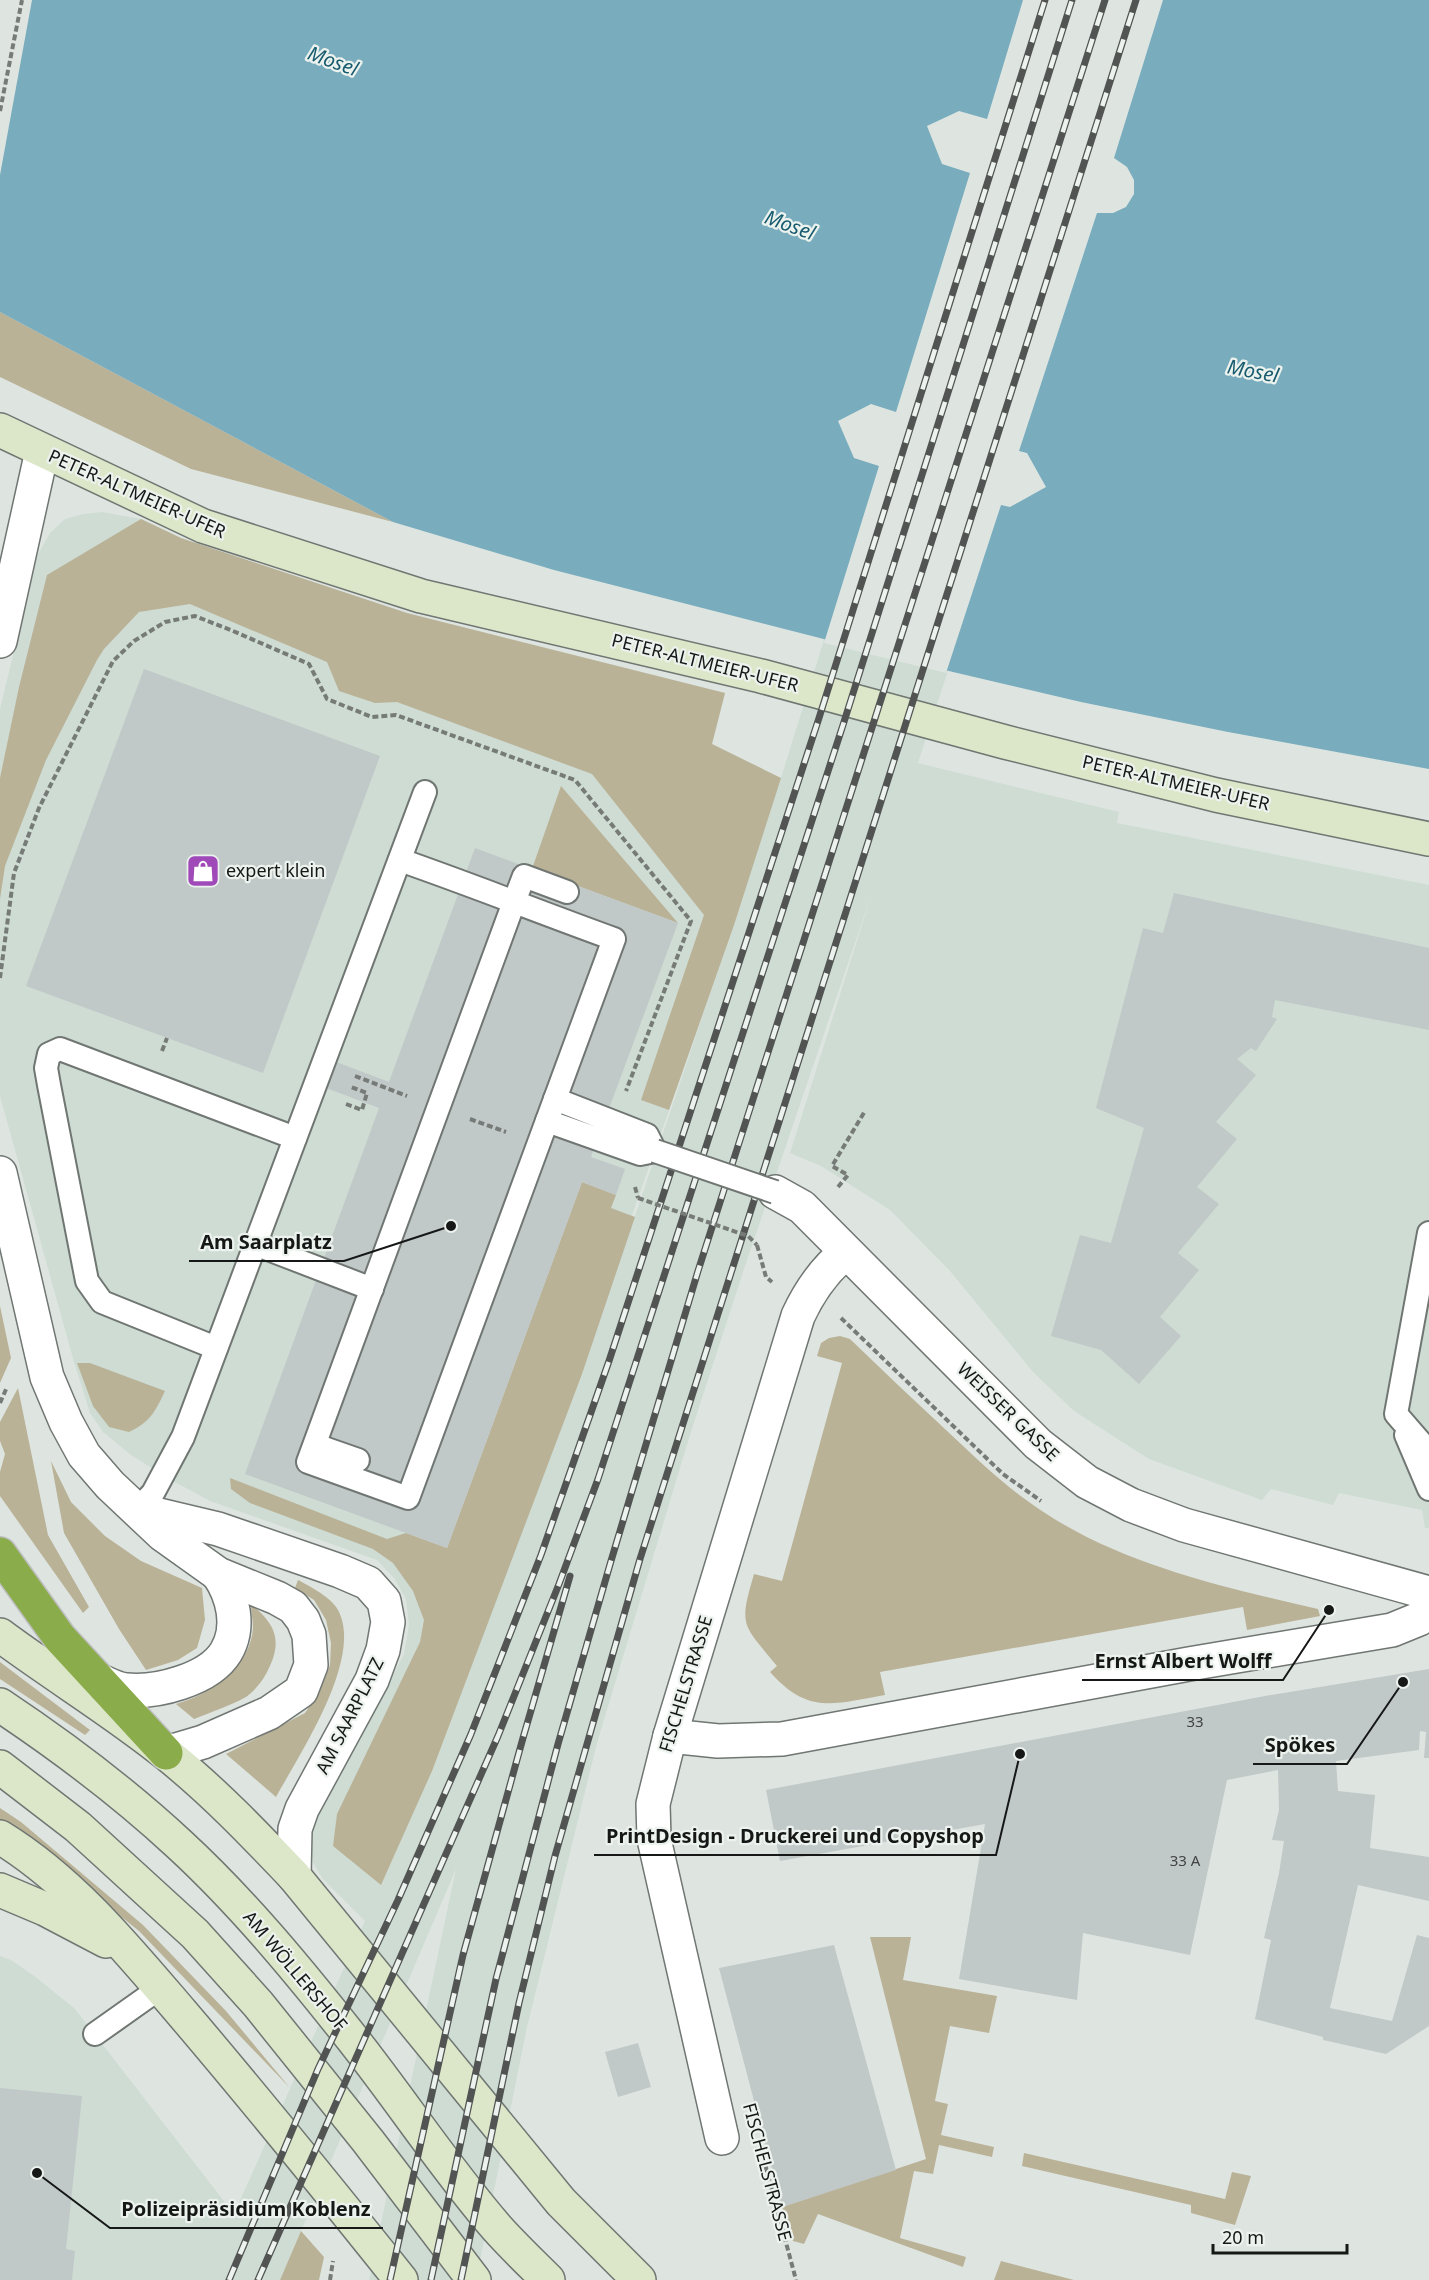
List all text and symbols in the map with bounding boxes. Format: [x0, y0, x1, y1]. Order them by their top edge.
water label: Mosel [304, 39, 363, 82]
water label: Mosel [761, 203, 820, 246]
water label: Mosel [1225, 352, 1282, 389]
street label: PETER-ALTMEIER-UFER [45, 443, 230, 543]
street label: PETER-ALTMEIER-UFER [609, 627, 801, 697]
street label: PETER-ALTMEIER-UFER [1080, 749, 1272, 815]
shop icon: expert klein [185, 853, 221, 889]
place label: expert klein [226, 858, 325, 882]
callout: Am Saarplatz [189, 1223, 344, 1261]
text: Am Saarplatz [200, 1228, 332, 1255]
street label: WEISSER GASSE [953, 1356, 1065, 1466]
street label: FISCHELSTRASSE [653, 1612, 717, 1755]
callout: Ernst Albert Wolff [1082, 1642, 1283, 1680]
text: Ernst Albert Wolff [1094, 1647, 1273, 1674]
street label: AM SAARPLATZ [309, 1653, 389, 1778]
house number: 33 [1186, 1711, 1204, 1731]
callout: Spökes [1253, 1726, 1347, 1764]
text: Spökes [1265, 1731, 1335, 1758]
callout: PrintDesign - Druckerei und Copyshop [594, 1817, 996, 1855]
text: PrintDesign - Druckerei und Copyshop [606, 1822, 984, 1849]
house number: 33 A [1170, 1850, 1201, 1870]
street label: AM WÖLLERSHOF [238, 1905, 353, 2035]
street label: FISCHELSTRASSE [738, 2100, 798, 2243]
callout: Polizeipräsidium Koblenz [110, 2190, 383, 2228]
text: Polizeipräsidium Koblenz [121, 2195, 371, 2222]
scale bar [1213, 2217, 1346, 2255]
text: 20 m [1222, 2225, 1264, 2249]

